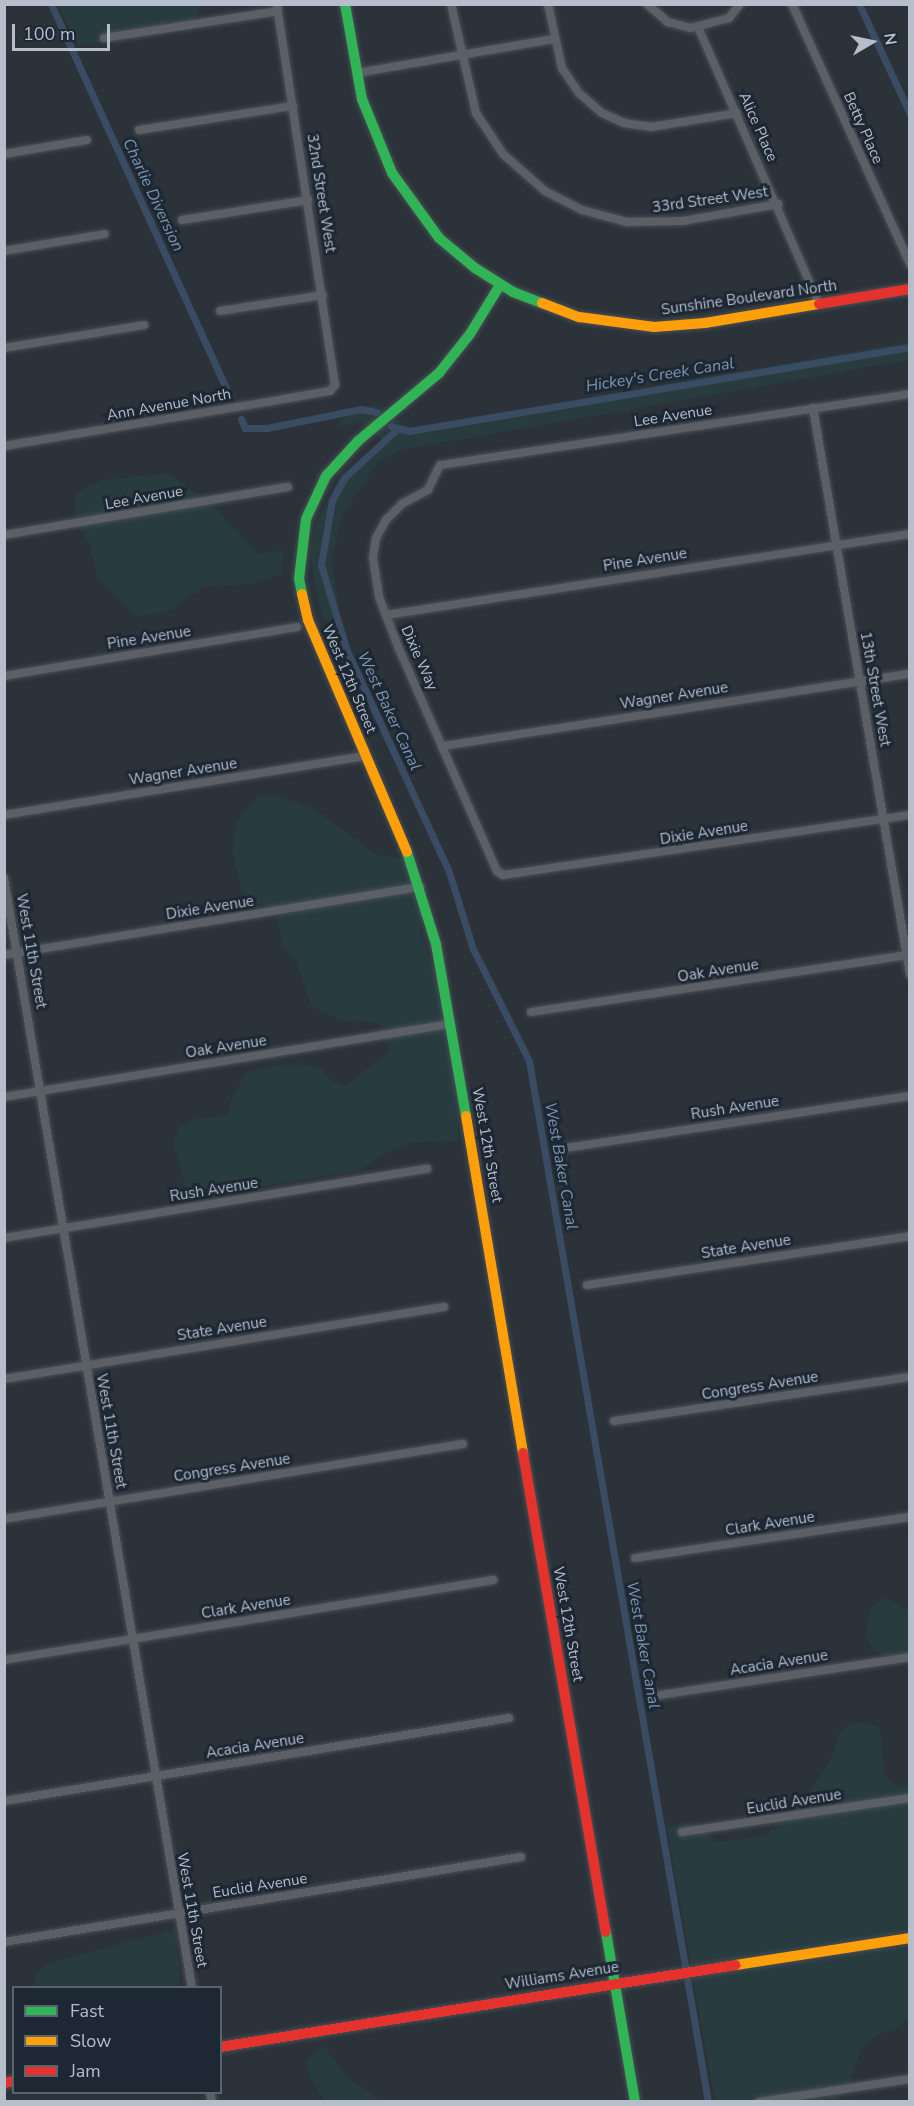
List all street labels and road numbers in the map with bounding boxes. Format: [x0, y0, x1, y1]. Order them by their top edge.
street label: Alice Place [735, 89, 781, 165]
street label: Betty Place [839, 89, 887, 167]
street label: 32nd Street West [303, 132, 339, 254]
street label: 33rd Street West [651, 183, 769, 217]
street label: Sunshine Boulevard North [660, 277, 838, 319]
street label: Ann Avenue North [106, 385, 232, 425]
street label: Lee Avenue [633, 401, 713, 431]
street label: Lee Avenue [104, 482, 184, 514]
street label: Pine Avenue [602, 545, 688, 575]
street label: West 12th Street [318, 622, 380, 736]
street label: Pine Avenue [106, 623, 192, 653]
street label: Dixie Way [397, 623, 441, 693]
street label: 13th Street West [856, 630, 894, 748]
street label: Wagner Avenue [619, 679, 729, 713]
street label: Wagner Avenue [128, 755, 238, 789]
street label: Dixie Avenue [659, 817, 749, 849]
street label: West 11th Street [12, 892, 50, 1010]
street label: Dixie Avenue [165, 892, 255, 924]
street label: Oak Avenue [676, 956, 760, 986]
street label: Oak Avenue [184, 1032, 268, 1062]
street label: West 12th Street [468, 1086, 506, 1204]
street label: Rush Avenue [690, 1092, 780, 1124]
street label: Rush Avenue [169, 1174, 259, 1206]
street label: State Avenue [700, 1231, 792, 1263]
street label: State Avenue [176, 1313, 268, 1345]
street label: Congress Avenue [700, 1368, 820, 1404]
street label: West 11th Street [92, 1372, 130, 1490]
street label: Congress Avenue [172, 1450, 292, 1486]
street label: Clark Avenue [724, 1508, 816, 1540]
street label: West 12th Street [549, 1565, 587, 1683]
street label: Clark Avenue [200, 1591, 292, 1623]
street label: Acacia Avenue [729, 1646, 829, 1680]
street label: Acacia Avenue [205, 1729, 305, 1763]
street label: Euclid Avenue [745, 1786, 843, 1818]
street label: West 11th Street [173, 1851, 211, 1969]
street label: Euclid Avenue [211, 1870, 309, 1902]
street label: Williams Avenue [504, 1958, 620, 1994]

